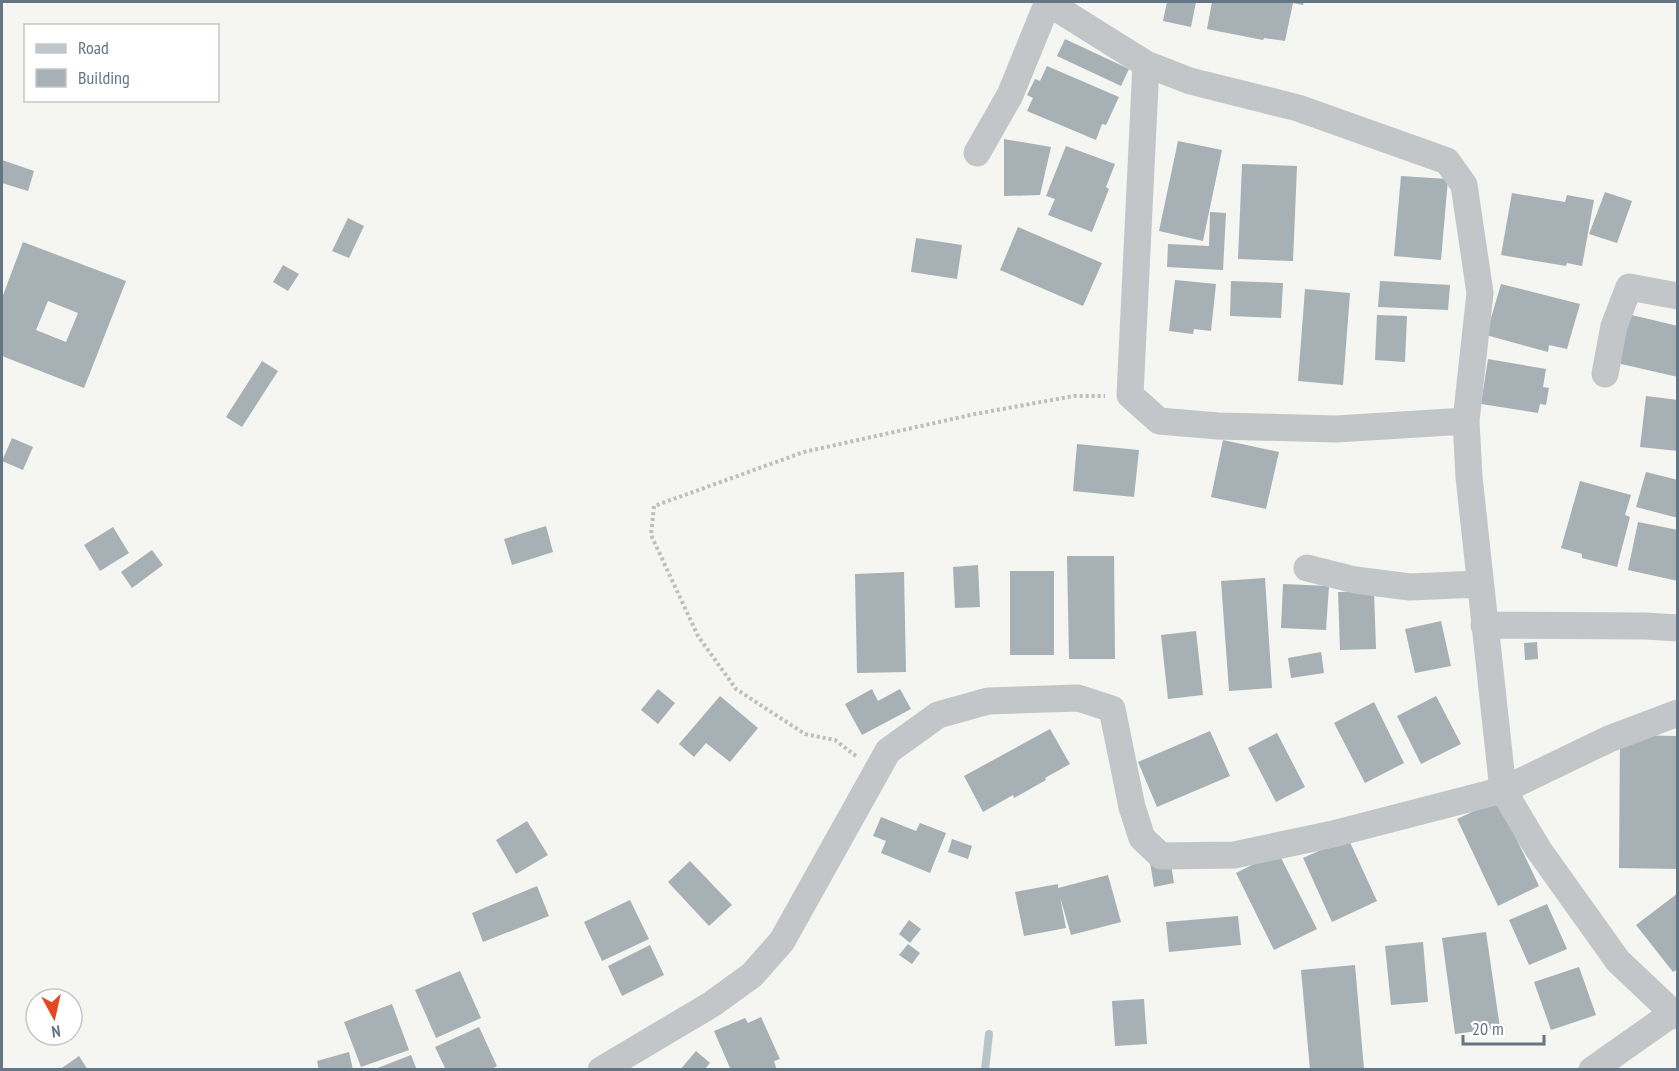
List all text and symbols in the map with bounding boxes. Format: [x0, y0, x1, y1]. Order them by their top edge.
legend [24, 24, 219, 102]
text: Road [78, 36, 109, 59]
text: Building [78, 66, 130, 89]
north arrow [24, 987, 84, 1047]
scale bar [1463, 1008, 1544, 1046]
text: 20 m [1472, 1017, 1504, 1040]
text: N [50, 1021, 62, 1042]

